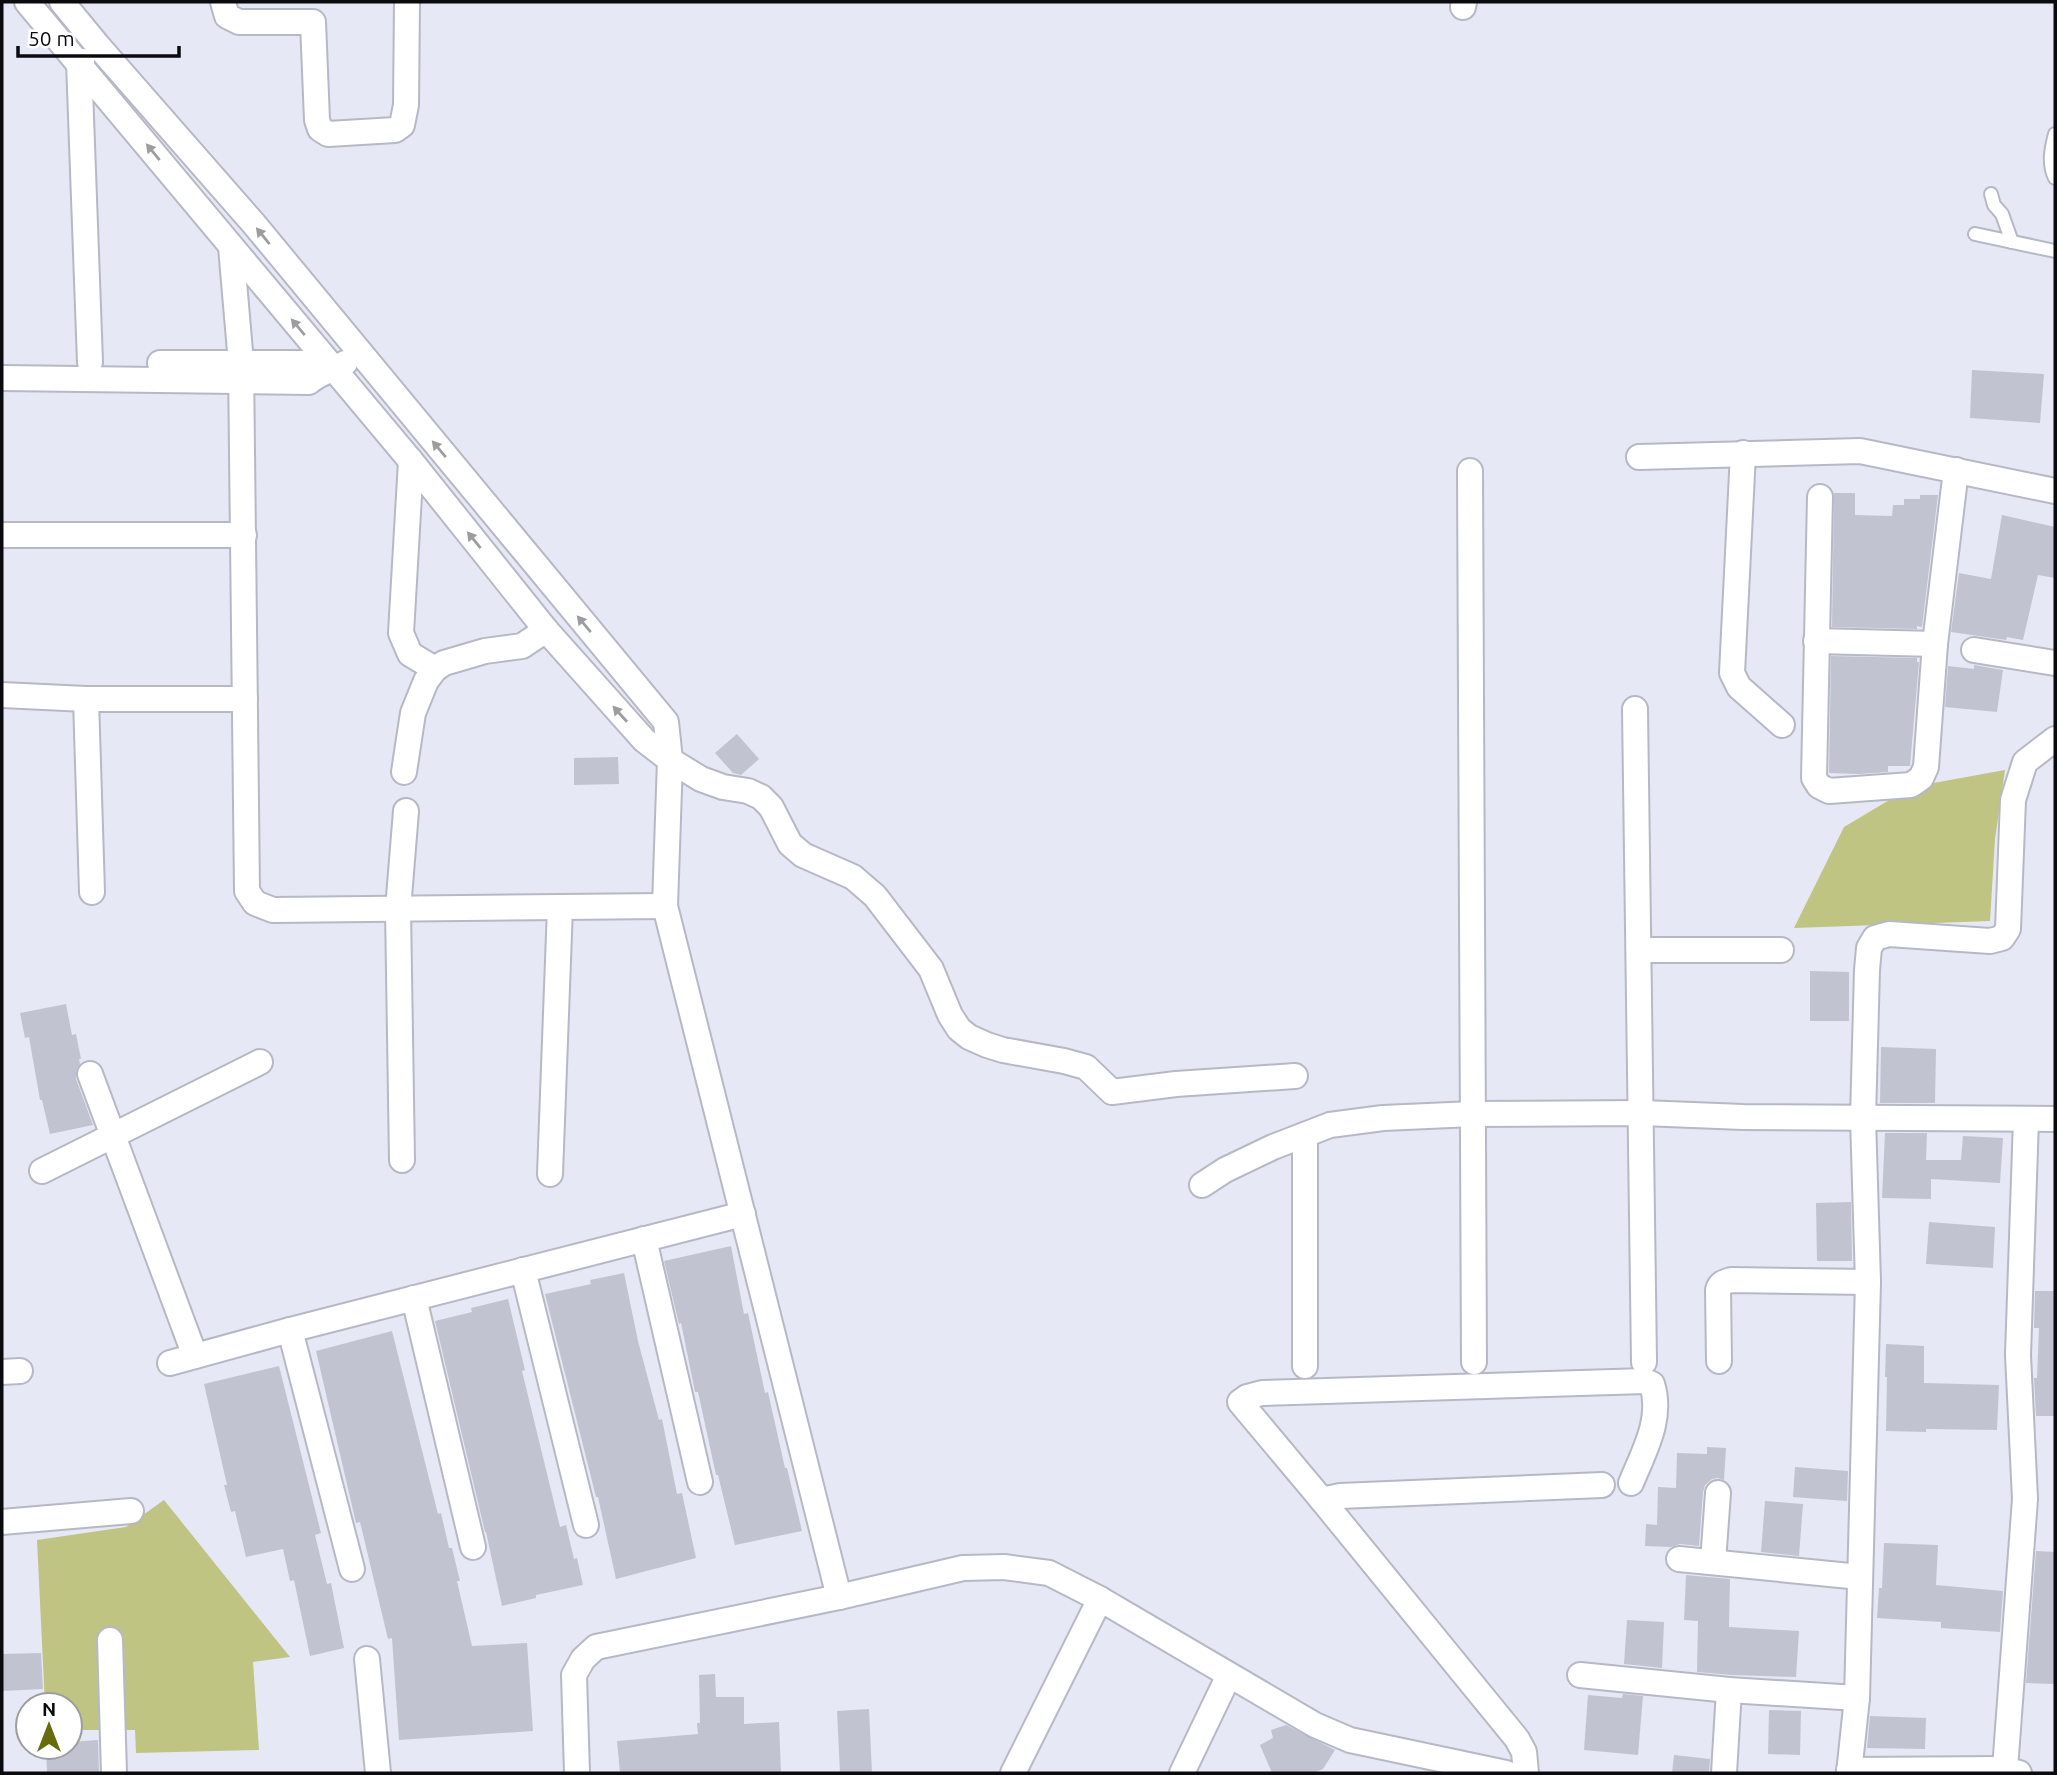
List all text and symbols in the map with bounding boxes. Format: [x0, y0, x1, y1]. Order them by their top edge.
scale bar [18, 14, 178, 58]
text: 50 m [28, 26, 75, 50]
one-way arrow [146, 143, 161, 160]
one-way arrow [256, 227, 271, 244]
one-way arrow [291, 318, 306, 335]
one-way arrow [431, 441, 446, 459]
one-way arrow [467, 531, 481, 549]
one-way arrow [577, 615, 592, 633]
one-way arrow [612, 705, 628, 723]
north arrow [14, 1691, 84, 1761]
text: N [42, 1698, 56, 1720]

